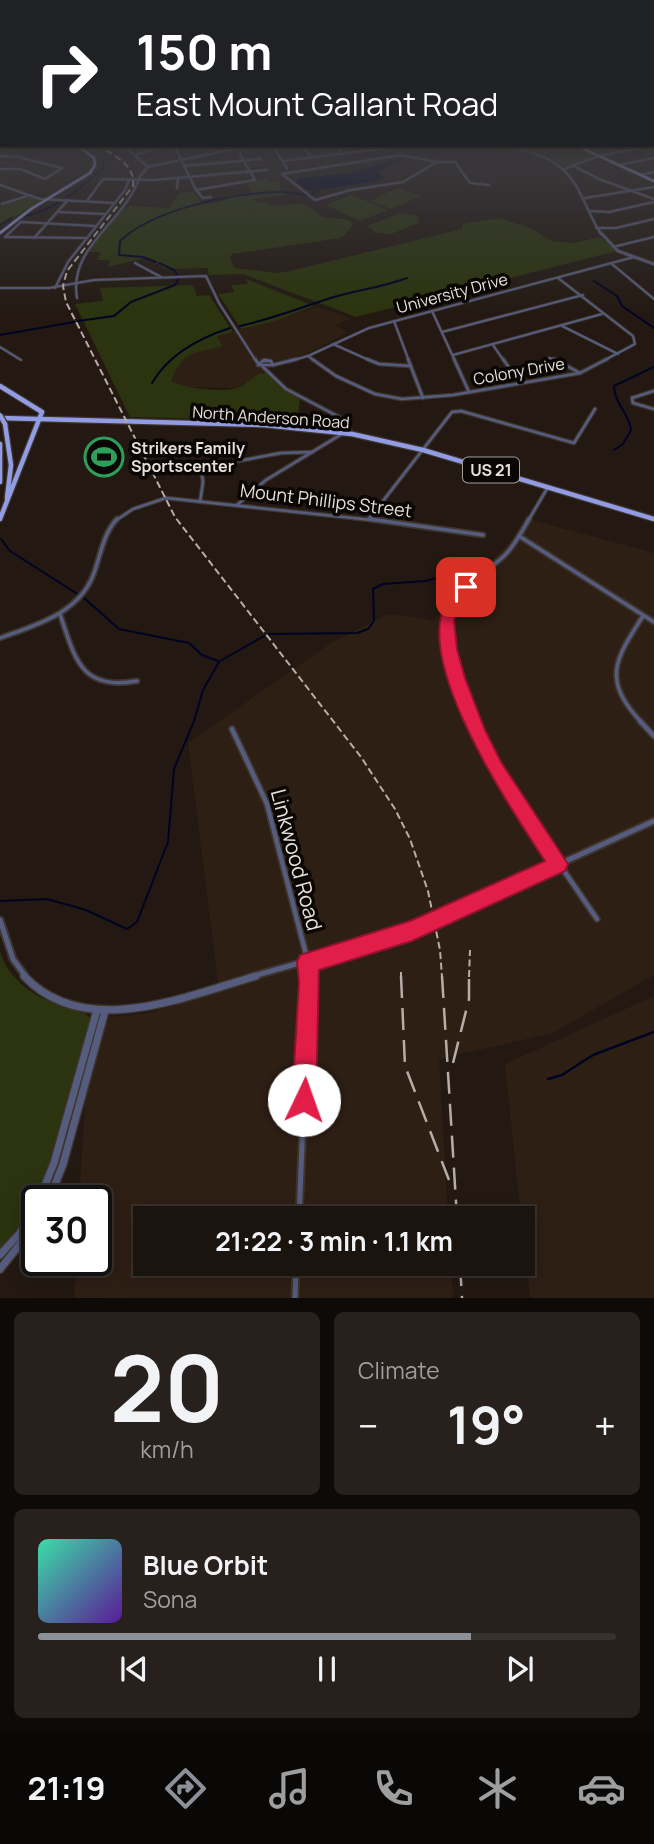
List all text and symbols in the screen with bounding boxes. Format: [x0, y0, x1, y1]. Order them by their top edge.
text: 150 m [136, 18, 272, 85]
icon: right [21, 28, 112, 119]
text: East Mount Gallant Road [136, 82, 498, 126]
street label: University Drive [394, 268, 510, 318]
street label: Colony Drive [472, 352, 566, 390]
street label: North Anderson Road [192, 401, 350, 433]
sports icon: Strikers Family Sportscenter [83, 436, 125, 478]
place label: Strikers Family Sportscenter [131, 437, 245, 477]
road number: US 21 [463, 457, 519, 482]
street label: Mount Phillips Street [239, 478, 413, 522]
pin [436, 557, 496, 617]
icon: arrive [447, 568, 485, 606]
street label: Linkwood Road [265, 786, 329, 934]
position arrow [267, 1063, 341, 1137]
speed limit sign: 30 [21, 1185, 112, 1276]
text: 21:22 · 3 min · 1.1 km [215, 1223, 453, 1259]
text: 20 [110, 1325, 224, 1449]
text: Climate [358, 1354, 440, 1386]
text: 19° [447, 1389, 526, 1460]
text: − [358, 1399, 379, 1451]
text: + [594, 1399, 616, 1451]
text: km/h [140, 1433, 194, 1465]
text: Blue Orbit [143, 1547, 268, 1583]
text: Sona [143, 1583, 197, 1615]
icon: previous [115, 1650, 153, 1688]
icon: pause [308, 1650, 346, 1688]
icon: next [501, 1650, 539, 1688]
icon: directions [161, 1764, 210, 1813]
icon: music [265, 1764, 314, 1813]
icon: phone [369, 1764, 418, 1813]
icon: climate [473, 1764, 522, 1813]
icon: car [577, 1764, 626, 1813]
text: 21:19 [28, 1766, 106, 1810]

